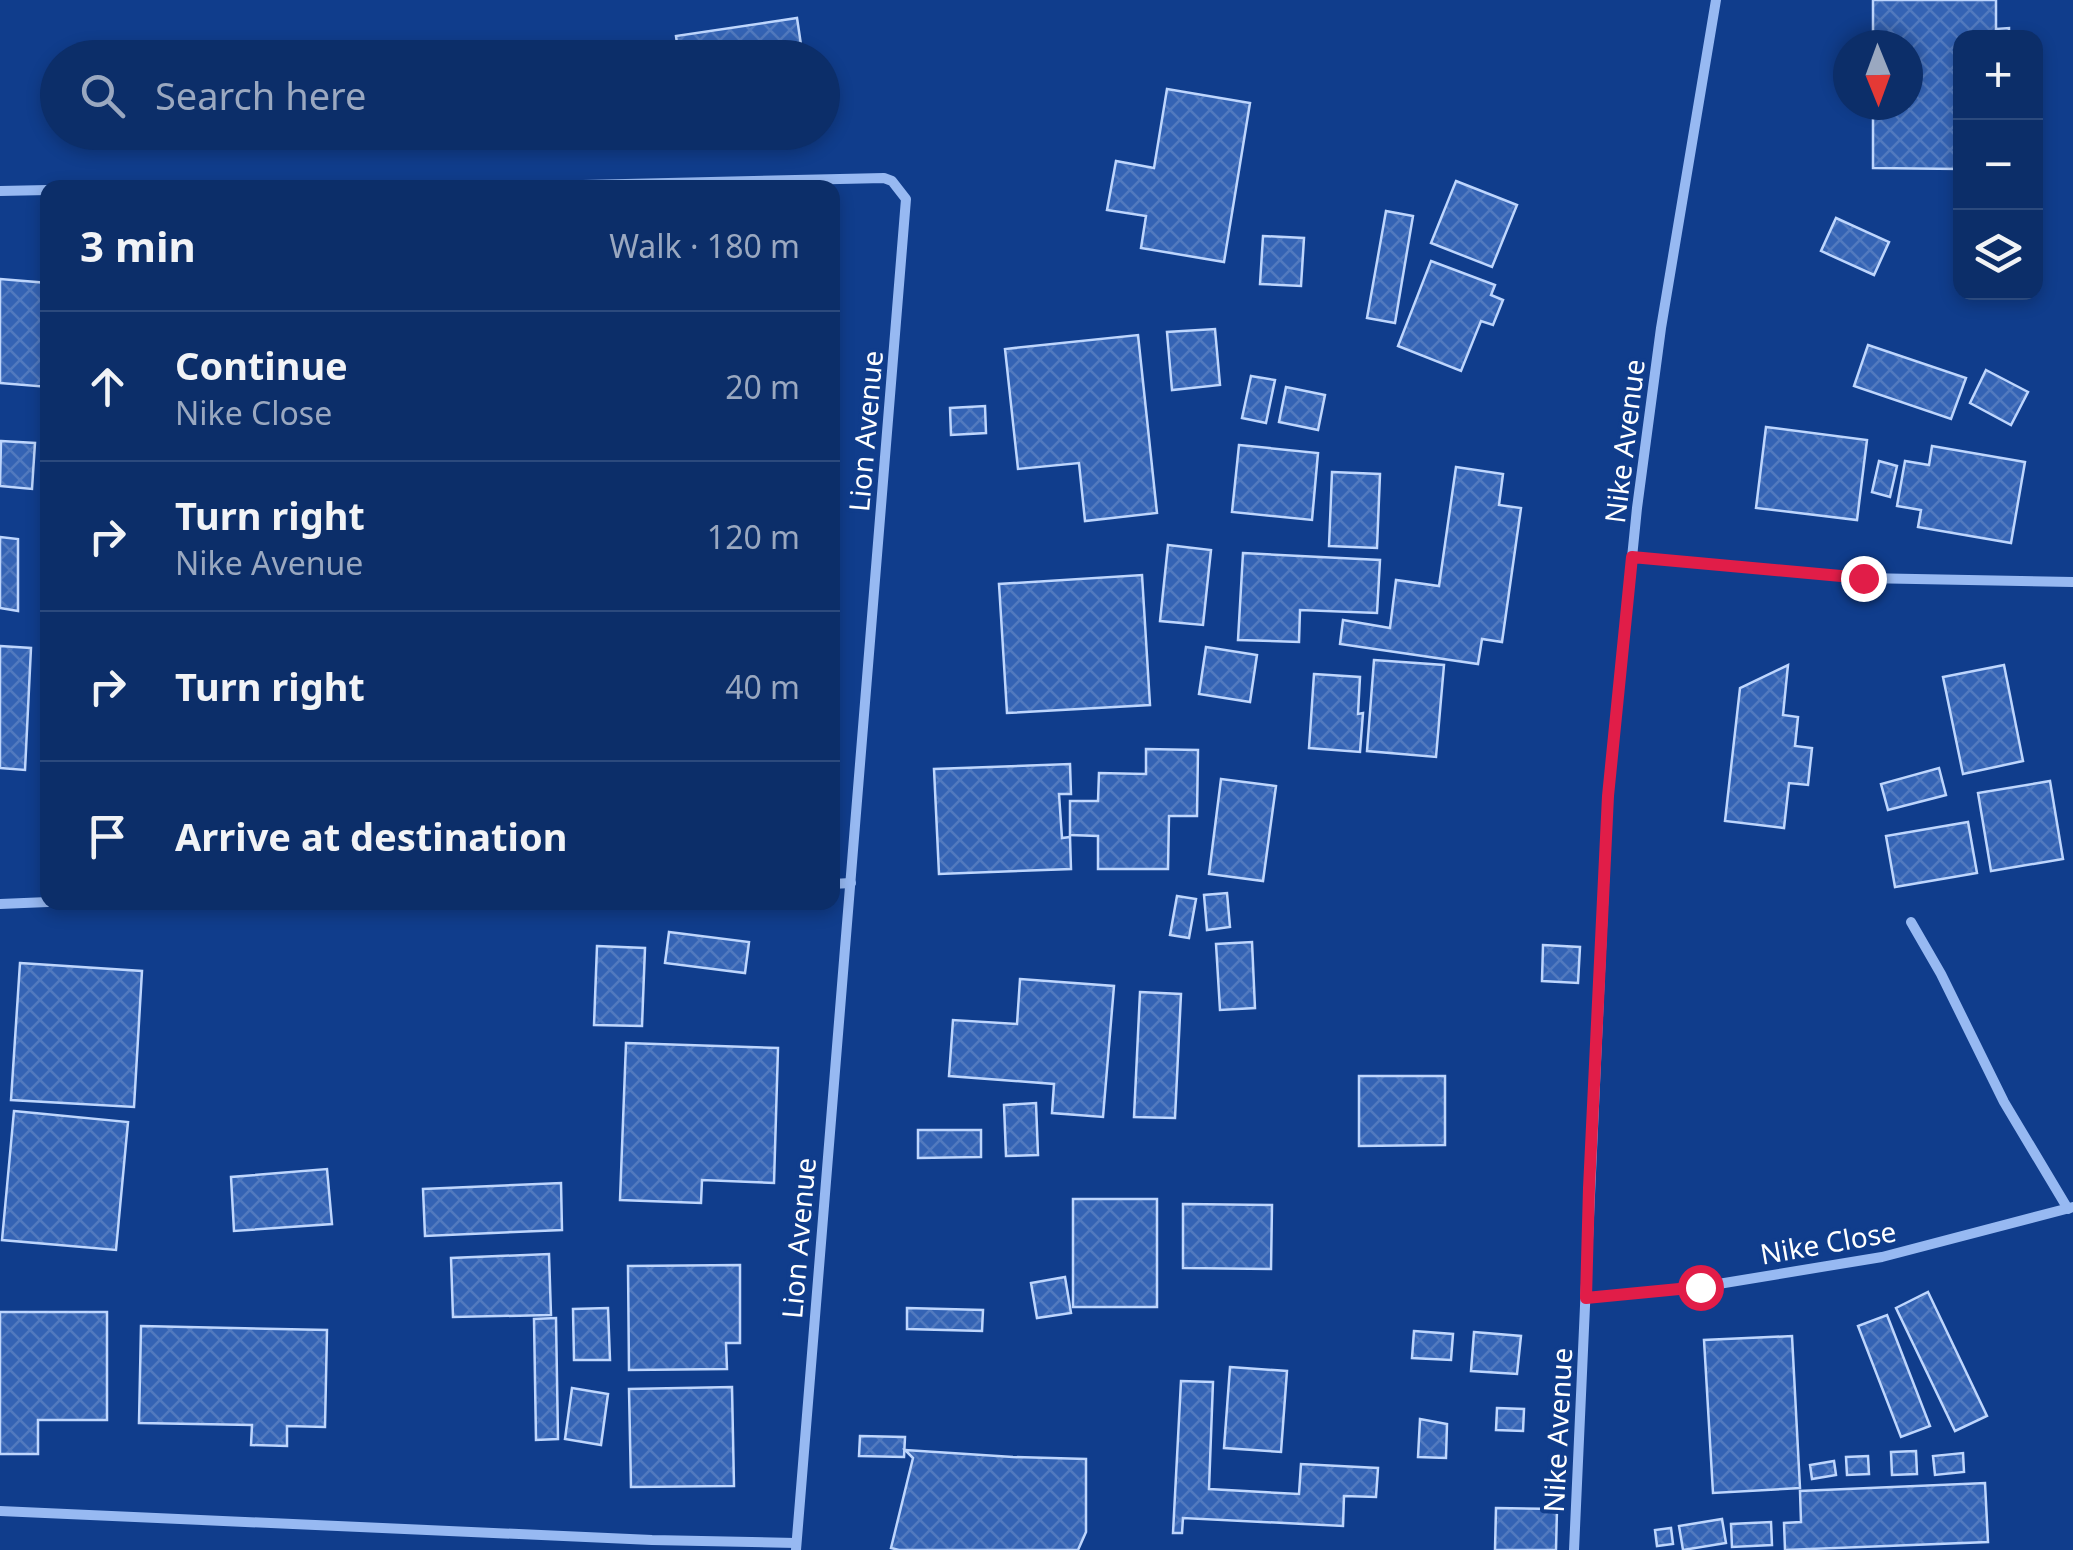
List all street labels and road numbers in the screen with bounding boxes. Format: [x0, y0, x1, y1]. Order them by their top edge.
street label: Lion Avenue [839, 349, 891, 513]
street label: Nike Avenue [1595, 357, 1653, 525]
street label: Lion Avenue [772, 1156, 824, 1320]
street label: Nike Close [1757, 1211, 1899, 1273]
street label: Nike Avenue [1534, 1347, 1580, 1513]

